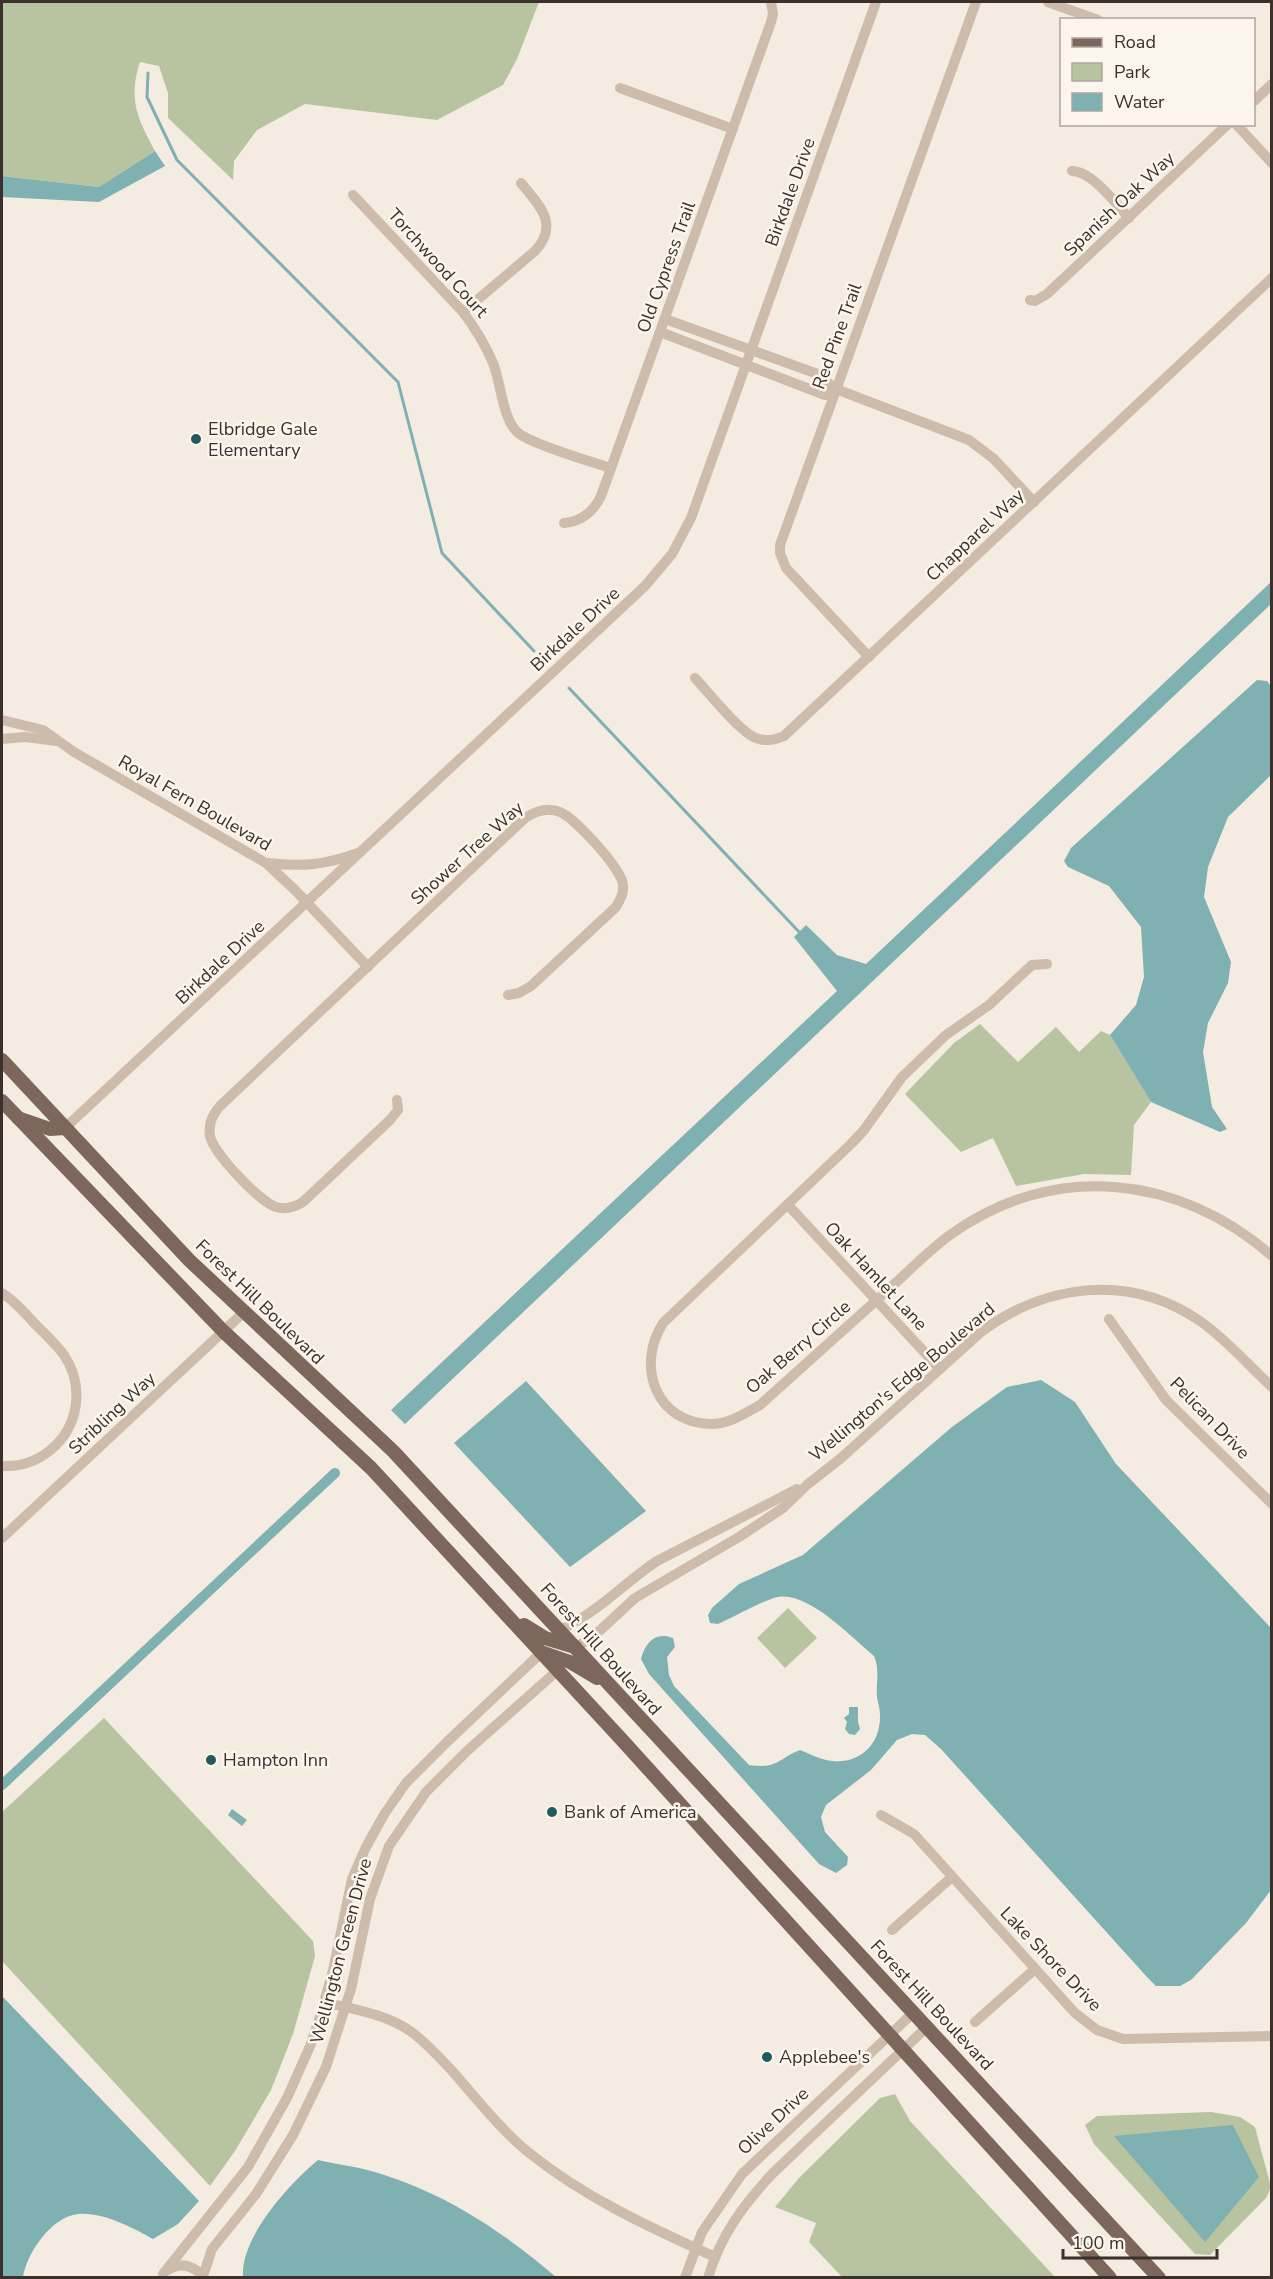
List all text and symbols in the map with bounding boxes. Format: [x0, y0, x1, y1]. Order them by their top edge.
legend [1060, 18, 1255, 126]
text: Road [1114, 30, 1156, 54]
text: Park [1114, 60, 1151, 84]
text: Water [1114, 90, 1165, 114]
street label: Birkdale Drive [759, 134, 821, 250]
street label: Spanish Oak Way [1058, 146, 1180, 262]
street label: Old Cypress Trail [631, 197, 701, 336]
street label: Torchwood Court [383, 203, 494, 323]
street label: Red Pine Trail [807, 279, 868, 392]
place label: Elbridge Gale Elementary [208, 417, 318, 462]
marker: Elbridge Gale Elementary [189, 432, 203, 446]
street label: Chapparel Way [921, 483, 1030, 587]
street label: Birkdale Drive [525, 581, 625, 677]
street label: Royal Fern Boulevard [114, 749, 276, 857]
street label: Shower Tree Way [406, 795, 529, 910]
street label: Birkdale Drive [170, 914, 270, 1010]
street label: Oak Hamlet Lane [819, 1216, 933, 1336]
street label: Forest Hill Boulevard [190, 1234, 330, 1370]
street label: Oak Berry Circle [740, 1295, 856, 1399]
street label: Wellington's Edge Boulevard [804, 1297, 1000, 1467]
street label: Stribling Way [63, 1366, 161, 1460]
street label: Pelican Drive [1165, 1372, 1255, 1464]
street label: Forest Hill Boulevard [535, 1578, 667, 1720]
place label: Hampton Inn [223, 1748, 328, 1772]
marker: Hampton Inn [204, 1753, 218, 1767]
place label: Bank of America [564, 1800, 697, 1824]
marker: Bank of America [545, 1805, 559, 1819]
street label: Wellington Green Drive [305, 1856, 377, 2046]
street label: Lake Shore Drive [995, 1901, 1107, 2017]
street label: Forest Hill Boulevard [865, 1934, 999, 2076]
place label: Applebee's [779, 2045, 870, 2069]
marker: Applebee's [760, 2050, 774, 2064]
street label: Olive Drive [732, 2082, 814, 2160]
scale bar [1063, 2222, 1218, 2260]
text: 100 m [1072, 2231, 1124, 2255]

